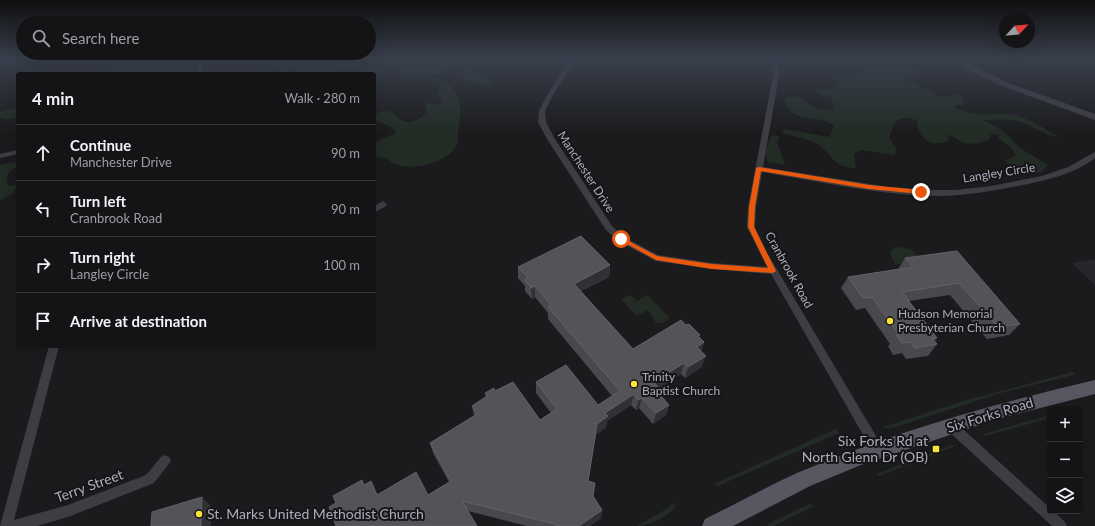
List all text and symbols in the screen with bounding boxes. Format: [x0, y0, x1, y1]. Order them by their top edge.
north arrow [999, 12, 1035, 48]
search box [16, 16, 376, 60]
icon: search [30, 27, 52, 49]
text: Search here [62, 29, 139, 47]
text: 4 min [32, 88, 74, 109]
text: Walk · 280 m [284, 90, 360, 106]
street label: Manchester Drive [555, 128, 618, 215]
text: Continue [70, 136, 131, 154]
icon: ahead [32, 142, 54, 164]
text: 90 m [331, 145, 360, 161]
text: Manchester Drive [70, 154, 172, 170]
street label: Langley Circle [962, 159, 1036, 186]
route end [912, 183, 930, 201]
text: Turn left [70, 192, 126, 210]
icon: left [32, 198, 54, 220]
text: 90 m [331, 201, 360, 217]
text: Cranbrook Road [70, 210, 162, 226]
street label: Cranbrook Road [762, 229, 817, 311]
route start [612, 230, 630, 248]
text: Turn right [70, 248, 135, 266]
icon: right [32, 254, 54, 276]
text: 100 m [323, 257, 360, 273]
text: Langley Circle [70, 266, 149, 282]
place label: Hudson Memorial Presbyterian Church [898, 306, 1005, 335]
icon: arrive [32, 310, 54, 332]
text: Arrive at destination [70, 312, 207, 330]
marker: Hudson Memorial Presbyterian Church [885, 316, 895, 326]
place label: Trinity Baptist Church [642, 369, 720, 398]
marker: Trinity Baptist Church [629, 379, 639, 389]
street label: Six Forks Road [945, 393, 1035, 436]
map controls [1047, 406, 1083, 514]
button: + [1047, 406, 1083, 442]
place label: Six Forks Rd at North Glenn Dr (OB) [802, 432, 928, 465]
button: − [1047, 442, 1083, 478]
marker: Six Forks Rd at North Glenn Dr (OB) [931, 444, 941, 454]
street label: Terry Street [52, 465, 125, 506]
button: layers [1047, 478, 1083, 514]
place label: St. Marks United Methodist Church [207, 505, 424, 522]
marker: St. Marks United Methodist Church [194, 509, 204, 519]

